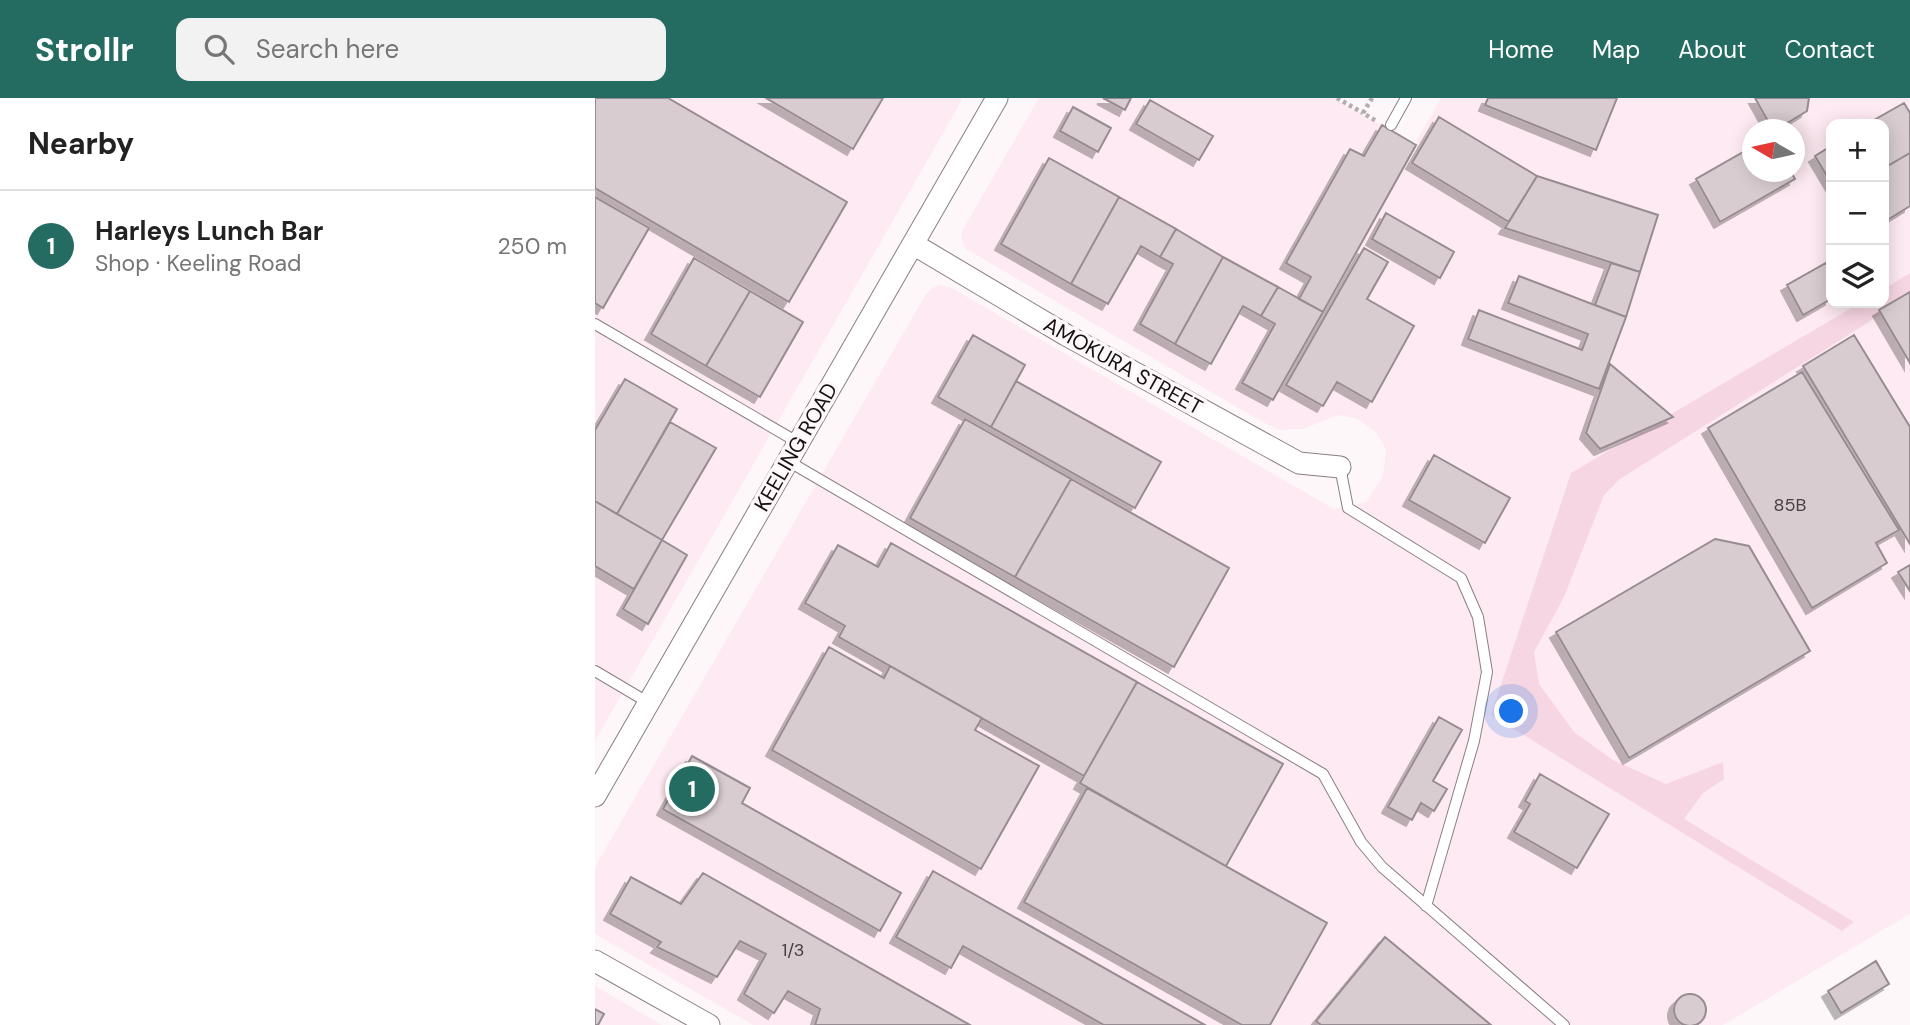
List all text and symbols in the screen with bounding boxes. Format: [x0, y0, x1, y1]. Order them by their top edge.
search box [176, 18, 666, 81]
text: Strollr [35, 28, 134, 71]
icon: search [200, 30, 238, 68]
text: Search here [256, 32, 399, 66]
text: Home [1488, 34, 1554, 65]
text: Map [1592, 34, 1640, 65]
text: About [1678, 34, 1747, 65]
text: Contact [1785, 34, 1875, 65]
north arrow [1742, 119, 1805, 182]
map controls [1826, 119, 1889, 308]
button: + [1826, 119, 1889, 182]
text: Nearby [28, 124, 134, 163]
button: − [1826, 182, 1889, 245]
text: Harleys Lunch Bar [95, 214, 323, 248]
text: 1 [47, 231, 55, 261]
text: 250 m [497, 231, 567, 261]
button: layers [1826, 245, 1889, 308]
text: Shop · Keeling Road [95, 248, 302, 278]
street label: AMOKURA STREET [1039, 311, 1208, 421]
street label: KEELING ROAD [748, 378, 844, 516]
house number: 85B [1774, 493, 1807, 517]
your location [1494, 694, 1528, 728]
pin: 1 [669, 763, 715, 815]
house number: 1/3 [782, 938, 804, 962]

